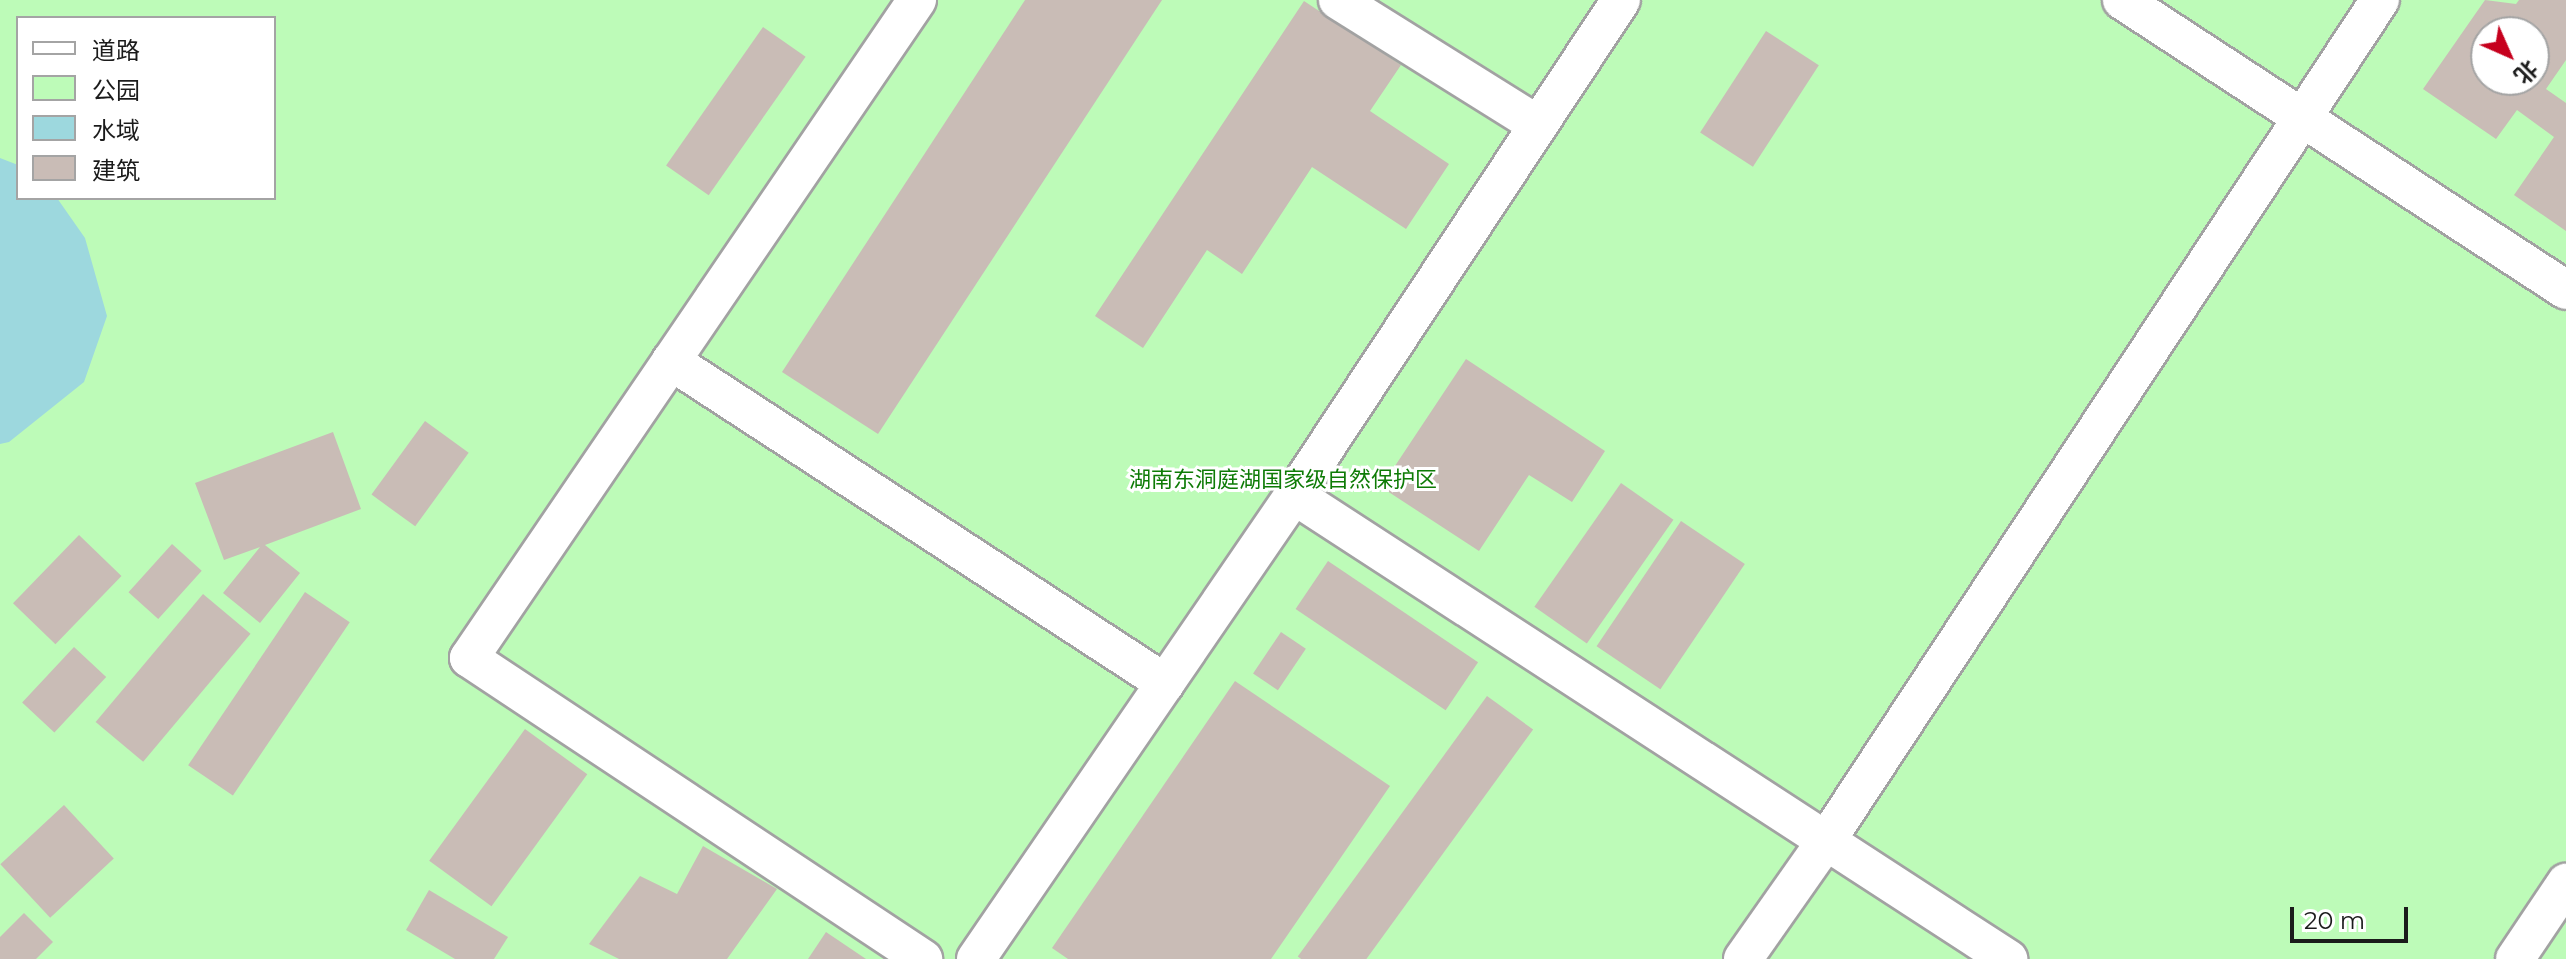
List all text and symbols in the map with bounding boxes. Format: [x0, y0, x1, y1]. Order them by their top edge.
legend [16, 16, 276, 200]
north arrow [2470, 16, 2550, 96]
text: 道路 [92, 36, 140, 65]
text: 北 [2509, 55, 2543, 89]
text: 公园 [92, 76, 140, 105]
text: 水域 [92, 116, 140, 145]
text: 建筑 [92, 156, 140, 185]
park label: 湖南东洞庭湖国家级自然保护区 [1129, 467, 1437, 493]
scale bar [2294, 891, 2412, 941]
text: 20 m [2304, 906, 2365, 935]

